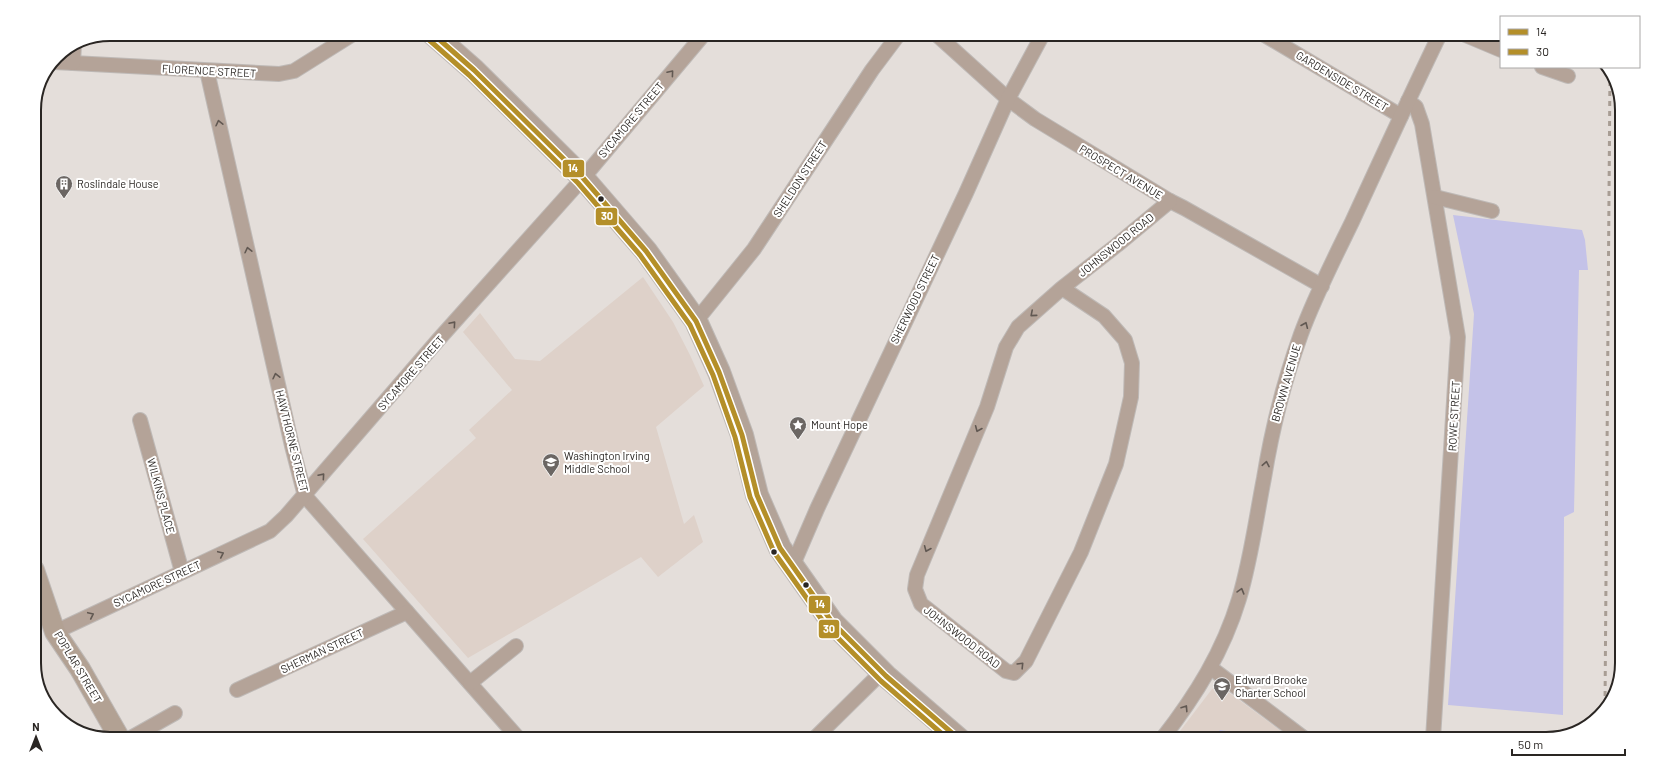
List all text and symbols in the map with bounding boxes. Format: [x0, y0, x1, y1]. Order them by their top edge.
legend [1500, 16, 1640, 68]
text: 14 [1536, 24, 1547, 38]
text: 30 [1536, 44, 1549, 58]
street label: GARDENSIDE STREET [1294, 48, 1390, 113]
street label: FLORENCE STREET [162, 62, 257, 79]
one-way arrow [666, 70, 673, 78]
street label: SYCAMORE STREET [595, 79, 666, 160]
one-way arrow [216, 120, 224, 126]
street label: SHELDON STREET [770, 138, 829, 219]
street label: PROSPECT AVENUE [1077, 142, 1166, 202]
line badge: 14 [562, 159, 585, 178]
text: 14 [568, 161, 579, 174]
building icon: Roslindale House [54, 174, 74, 199]
place label: Roslindale House [77, 177, 159, 190]
unlabelled marker [596, 194, 606, 204]
line badge: 30 [595, 207, 618, 226]
text: 30 [601, 209, 613, 222]
street label: JOHNSWOOD ROAD [1075, 210, 1156, 279]
one-way arrow [244, 246, 252, 253]
street label: SHERWOOD STREET [887, 252, 942, 346]
one-way arrow [1030, 309, 1038, 316]
one-way arrow [448, 321, 455, 329]
one-way arrow [1300, 322, 1308, 329]
street label: SYCAMORE STREET [375, 333, 447, 413]
street label: BROWN AVENUE [1268, 342, 1303, 423]
one-way arrow [273, 373, 281, 380]
street label: ROWE STREET [1445, 380, 1462, 452]
street label: HAWTHORNE STREET [273, 388, 311, 493]
place icon: Mount Hope [788, 415, 808, 440]
place label: Mount Hope [811, 418, 868, 431]
one-way arrow [974, 425, 982, 432]
place label: Washington Irving Middle School [564, 449, 650, 475]
school or university icon: Washington Irving Middle School [541, 452, 561, 477]
street label: WILKINS PLACE [145, 457, 178, 535]
one-way arrow [1262, 461, 1270, 467]
one-way arrow [318, 473, 325, 481]
one-way arrow [924, 545, 932, 552]
unlabelled marker [769, 547, 779, 557]
one-way arrow [217, 551, 224, 559]
street label: SYCAMORE STREET [111, 558, 202, 609]
unlabelled marker [801, 580, 811, 590]
one-way arrow [1236, 588, 1245, 595]
line badge: 14 [808, 595, 831, 614]
text: 14 [815, 597, 826, 610]
street label: JOHNSWOOD ROAD [922, 603, 1003, 671]
one-way arrow [86, 612, 94, 620]
line badge: 30 [818, 619, 840, 639]
text: 30 [823, 622, 835, 635]
street label: SHERMAN STREET [278, 626, 365, 675]
street label: POPLAR STREET [52, 629, 105, 705]
one-way arrow [1016, 662, 1024, 670]
place label: Edward Brooke Charter School [1235, 673, 1307, 699]
school or university icon: Edward Brooke Charter School [1212, 676, 1232, 701]
one-way arrow [1180, 705, 1188, 712]
north arrow [16, 717, 56, 757]
text: N [32, 720, 40, 733]
scale bar [1512, 731, 1625, 757]
text: 50 m [1518, 737, 1543, 751]

